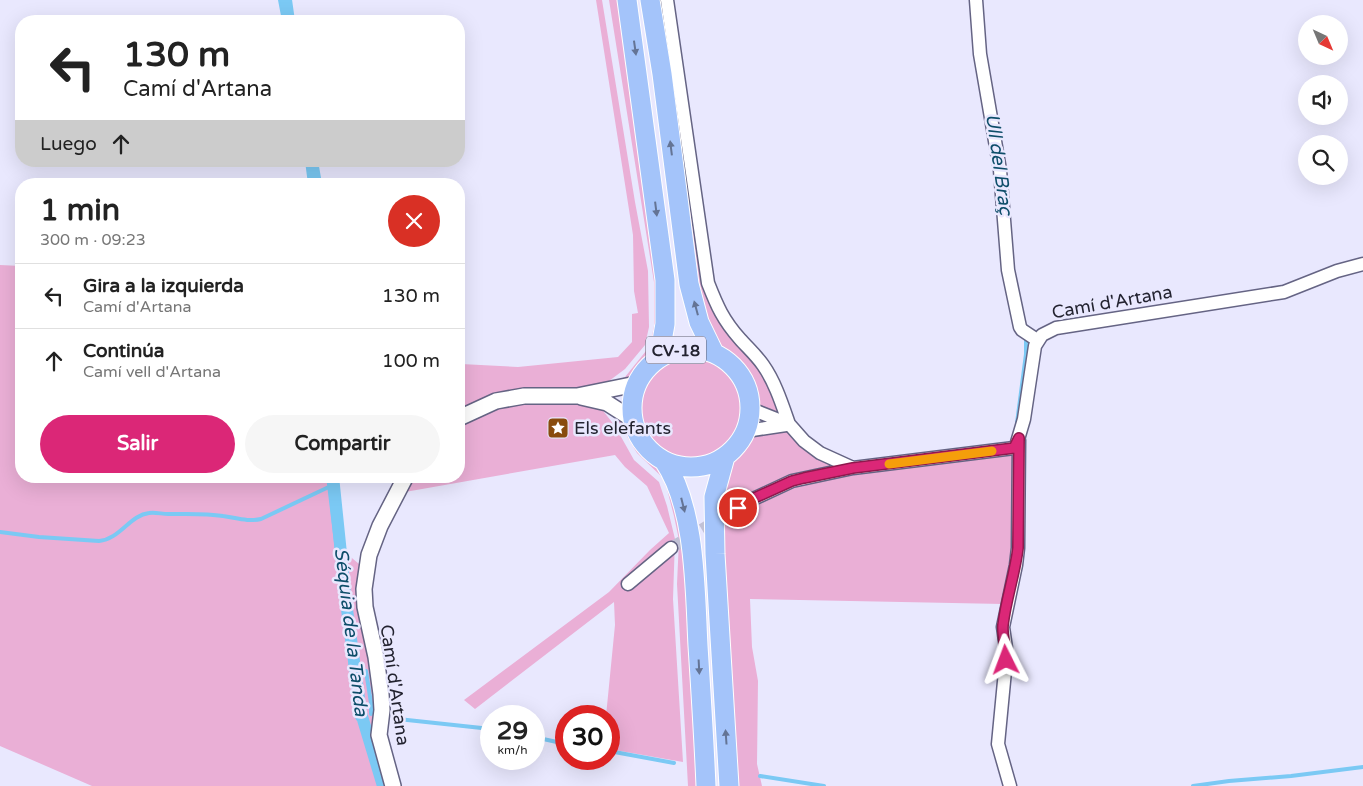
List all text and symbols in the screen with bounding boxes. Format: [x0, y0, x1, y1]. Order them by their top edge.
north arrow [1298, 15, 1348, 65]
map controls [1298, 15, 1348, 185]
text: 130 m [123, 34, 230, 76]
icon: left [40, 35, 105, 100]
one-way arrow [631, 41, 639, 57]
button: sound [1298, 75, 1348, 125]
text: Camí d'Artana [123, 76, 272, 102]
water label: Ull del Braç [981, 112, 1017, 218]
icon: ahead [107, 130, 135, 158]
text: Luego [40, 133, 97, 155]
button: search [1298, 135, 1348, 185]
one-way arrow [667, 139, 675, 155]
text: 1 min [40, 192, 120, 229]
button: close [388, 195, 440, 247]
one-way arrow [652, 202, 660, 218]
text: 300 m · 09:23 [40, 230, 146, 250]
text: Gira a la izquierda [83, 275, 244, 297]
street label: Camí d'Artana [1050, 281, 1174, 323]
icon: left [40, 282, 68, 310]
text: 130 m [382, 285, 440, 307]
text: Camí d'Artana [83, 297, 191, 317]
one-way arrow [691, 301, 699, 316]
road number: CV-18 [646, 336, 706, 364]
text: Continúa [83, 340, 165, 362]
icon: ahead [40, 347, 68, 375]
text: 100 m [382, 350, 440, 372]
text: Camí vell d'Artana [83, 362, 221, 382]
button: Salir [40, 415, 235, 473]
button: Compartir [245, 415, 440, 473]
place icon: Els elefants [546, 416, 570, 440]
place label: Els elefants [574, 417, 671, 439]
pin [717, 487, 759, 529]
icon: arrive [724, 494, 752, 522]
one-way arrow [679, 498, 687, 513]
water label: Séquia de la Tanda [330, 547, 372, 719]
street label: Camí d'Artana [376, 623, 414, 747]
position arrow [979, 633, 1031, 685]
one-way arrow [696, 659, 704, 675]
speed limit sign: 30 [555, 705, 620, 770]
text: 29 [497, 716, 528, 746]
one-way arrow [722, 729, 730, 745]
text: km/h [497, 743, 528, 757]

